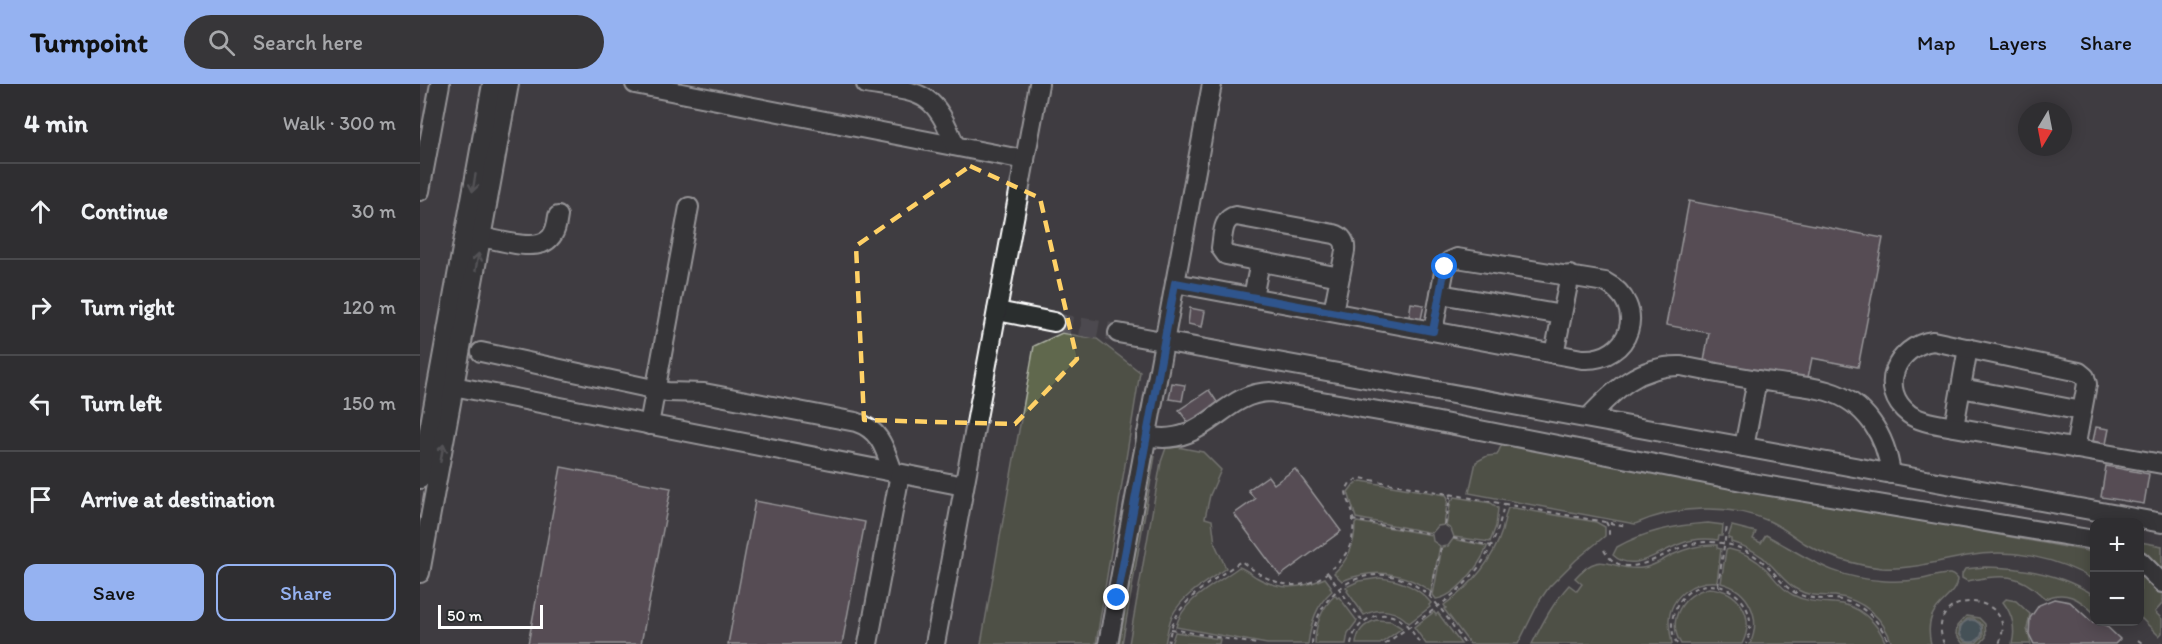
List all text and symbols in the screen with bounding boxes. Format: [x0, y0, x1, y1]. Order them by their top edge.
search box [184, 15, 604, 69]
text: Turnpoint [30, 25, 148, 59]
icon: search [205, 26, 238, 59]
text: Search here [253, 29, 363, 56]
text: Map [1917, 30, 1956, 55]
text: Layers [1989, 30, 2047, 55]
text: Share [2080, 30, 2132, 55]
north arrow [2018, 102, 2072, 156]
text: 4 min [24, 107, 88, 139]
text: Walk · 300 m [283, 111, 396, 135]
one-way arrow [468, 173, 479, 192]
icon: ahead [24, 195, 57, 228]
text: Continue [81, 198, 168, 225]
text: 30 m [351, 199, 396, 223]
one-way arrow [472, 252, 483, 272]
route start [1431, 253, 1457, 279]
icon: right [24, 291, 57, 324]
text: Turn right [81, 294, 175, 321]
text: 120 m [343, 295, 396, 319]
icon: left [24, 387, 57, 420]
text: Turn left [81, 390, 162, 417]
text: 150 m [343, 391, 396, 415]
one-way arrow [437, 444, 448, 464]
icon: arrive [24, 483, 57, 516]
text: Arrive at destination [81, 486, 275, 513]
map controls [2090, 518, 2144, 626]
button: + [2090, 518, 2144, 572]
button: Save [24, 564, 204, 621]
button: Share [216, 564, 396, 621]
button: − [2090, 572, 2144, 626]
route end [1103, 584, 1129, 610]
scale bar [438, 602, 543, 630]
text: 50 m [447, 606, 482, 625]

